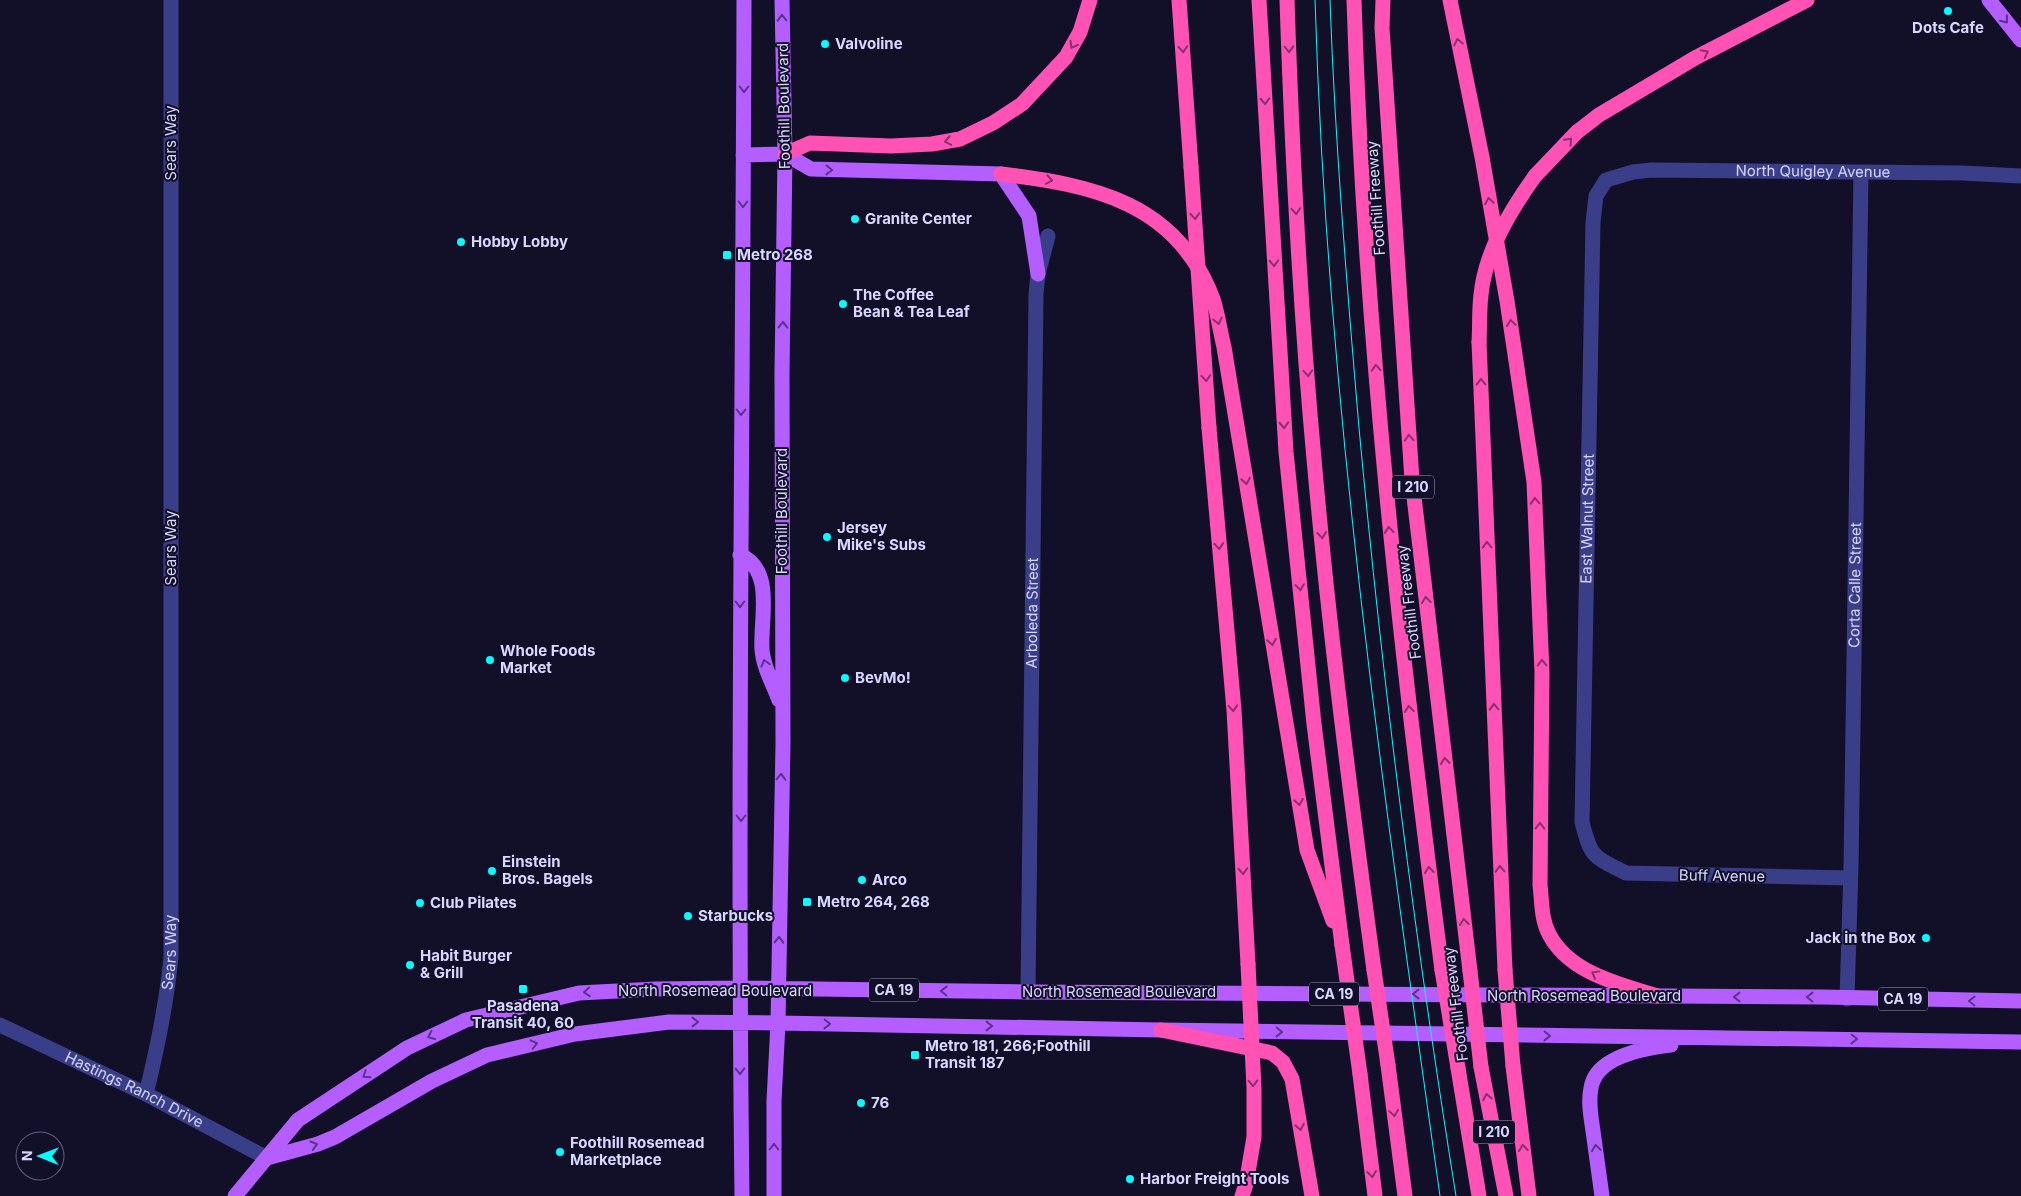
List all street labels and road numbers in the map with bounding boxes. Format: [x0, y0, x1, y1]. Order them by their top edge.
street label: Foothill Boulevard [773, 43, 794, 169]
street label: Sears Way [161, 105, 180, 181]
street label: Foothill Freeway [1362, 139, 1389, 256]
street label: North Quigley Avenue [1735, 161, 1890, 181]
street label: Foothill Boulevard [772, 448, 791, 574]
street label: East Walnut Street [1576, 454, 1598, 584]
road number: I 210 [1392, 476, 1434, 498]
street label: Sears Way [161, 510, 180, 586]
street label: Corta Calle Street [1844, 522, 1865, 648]
street label: Foothill Freeway [1392, 543, 1425, 660]
street label: Arboleda Street [1022, 557, 1042, 669]
street label: Buff Avenue [1679, 865, 1765, 886]
street label: Sears Way [157, 914, 180, 991]
street label: Foothill Freeway [1439, 945, 1472, 1062]
road number: CA 19 [869, 978, 919, 1002]
street label: North Rosemead Boulevard [618, 981, 812, 1000]
street label: North Rosemead Boulevard [1022, 982, 1216, 1001]
road number: CA 19 [1309, 982, 1359, 1006]
street label: North Rosemead Boulevard [1487, 986, 1681, 1005]
road number: CA 19 [1878, 988, 1928, 1011]
street label: Hastings Ranch Drive [62, 1047, 207, 1132]
road number: I 210 [1473, 1120, 1515, 1144]

